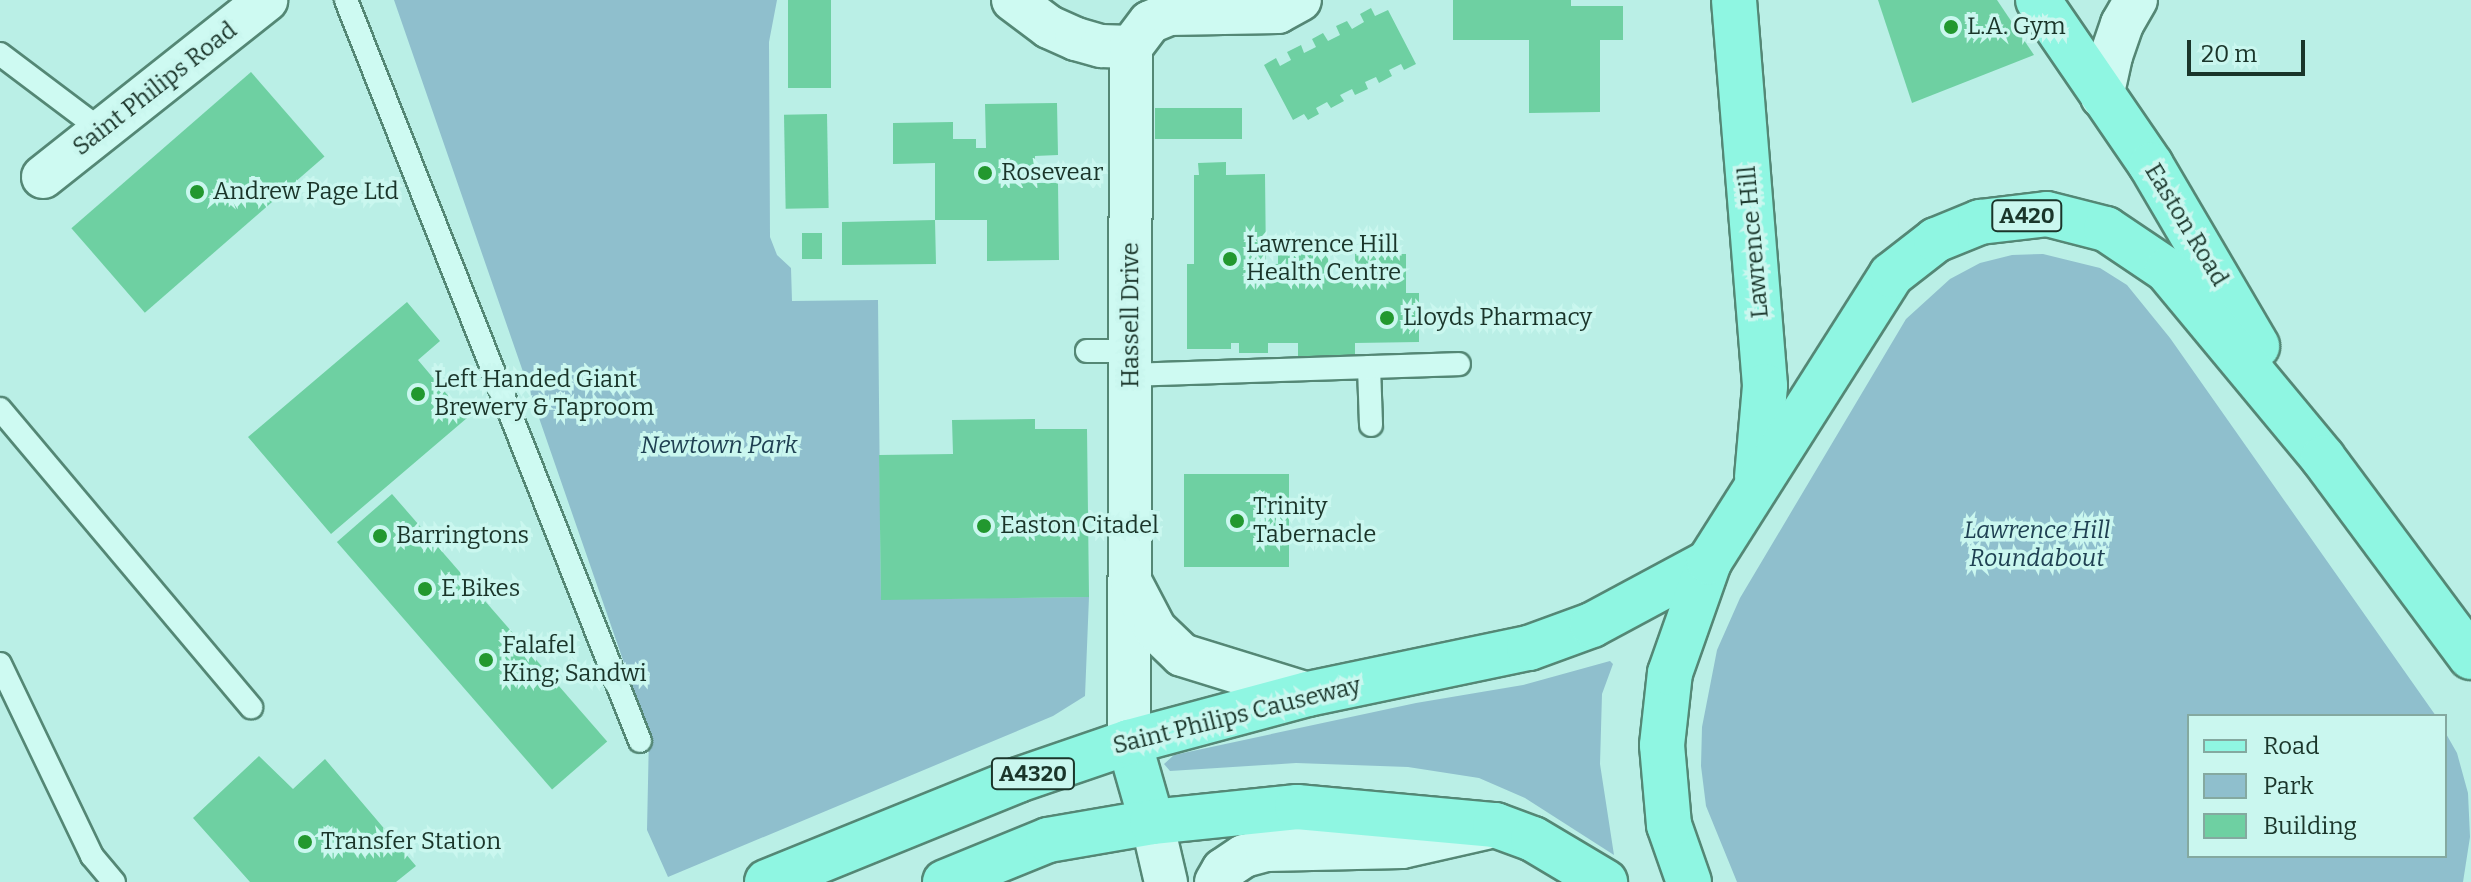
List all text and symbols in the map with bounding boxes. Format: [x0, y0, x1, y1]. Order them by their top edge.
place label: L.A. Gym [1967, 13, 2066, 41]
street label: Saint Philips Road [67, 16, 243, 162]
marker: L.A. Gym [1942, 18, 1960, 36]
scale bar [2191, 24, 2309, 74]
text: 20 m [2201, 40, 2257, 68]
place label: Rosevear [1001, 159, 1103, 187]
street label: Easton Road [2138, 159, 2234, 291]
marker: Rosevear [976, 164, 994, 182]
street label: Lawrence Hill [1733, 165, 1775, 319]
place label: Andrew Page Ltd [213, 178, 399, 206]
marker: Andrew Page Ltd [188, 183, 206, 201]
road number: A420 [1991, 198, 2063, 234]
place label: Lawrence Hill Health Centre [1246, 231, 1401, 287]
street label: Hassell Drive [1117, 242, 1145, 388]
marker: Lawrence Hill Health Centre [1221, 250, 1239, 268]
place label: Lloyds Pharmacy [1403, 304, 1592, 332]
marker: Lloyds Pharmacy [1378, 309, 1396, 327]
place label: Left Handed Giant Brewery & Taproom [434, 366, 654, 422]
marker: Left Handed Giant Brewery & Taproom [409, 385, 427, 403]
park label: Newtown Park [640, 432, 798, 460]
place label: Trinity Tabernacle [1253, 493, 1376, 549]
place label: Easton Citadel [1000, 512, 1159, 540]
marker: Trinity Tabernacle [1228, 512, 1246, 530]
marker: Easton Citadel [975, 517, 993, 535]
park label: Lawrence Hill Roundabout [1964, 517, 2110, 573]
place label: Barringtons [396, 522, 529, 550]
marker: Barringtons [371, 527, 389, 545]
place label: E Bikes [441, 575, 520, 603]
marker: E Bikes [416, 580, 434, 598]
place label: Falafel King; Sandwi [502, 632, 647, 688]
marker: Falafel King; Sandwi [477, 651, 495, 669]
street label: Saint Philips Causeway [1110, 671, 1364, 761]
legend [2187, 714, 2447, 858]
text: Road [2263, 732, 2319, 760]
road number: A4320 [989, 756, 1077, 792]
text: Park [2263, 772, 2314, 800]
text: Building [2263, 812, 2357, 840]
place label: Transfer Station [321, 828, 501, 856]
marker: Transfer Station [296, 833, 314, 851]

